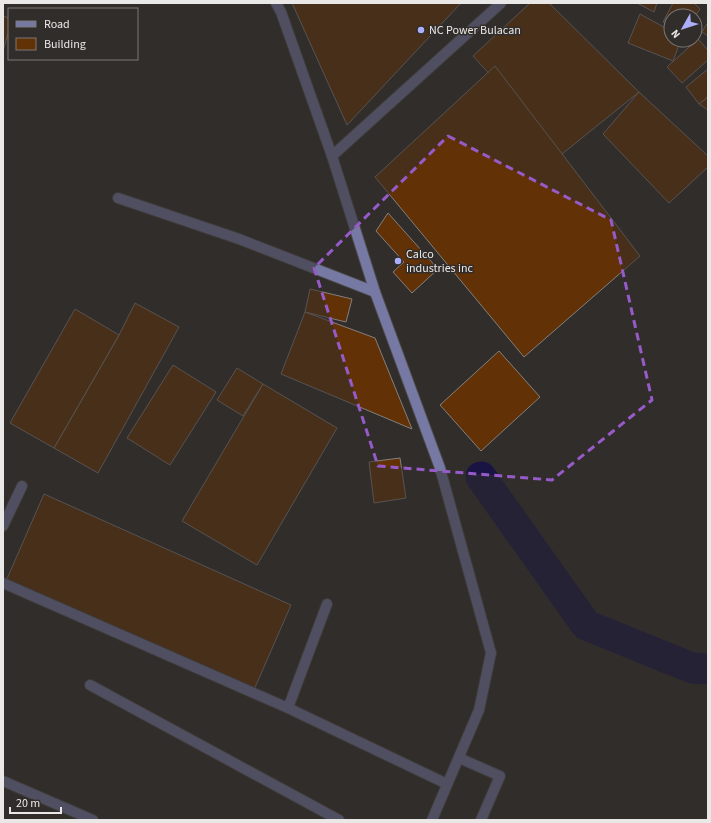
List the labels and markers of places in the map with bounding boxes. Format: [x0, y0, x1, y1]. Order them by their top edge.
place label: NC Power Bulacan [429, 22, 521, 39]
marker: NC Power Bulacan [416, 25, 426, 35]
place label: Calco industries inc [406, 246, 474, 277]
marker: Calco industries inc [393, 256, 403, 266]

